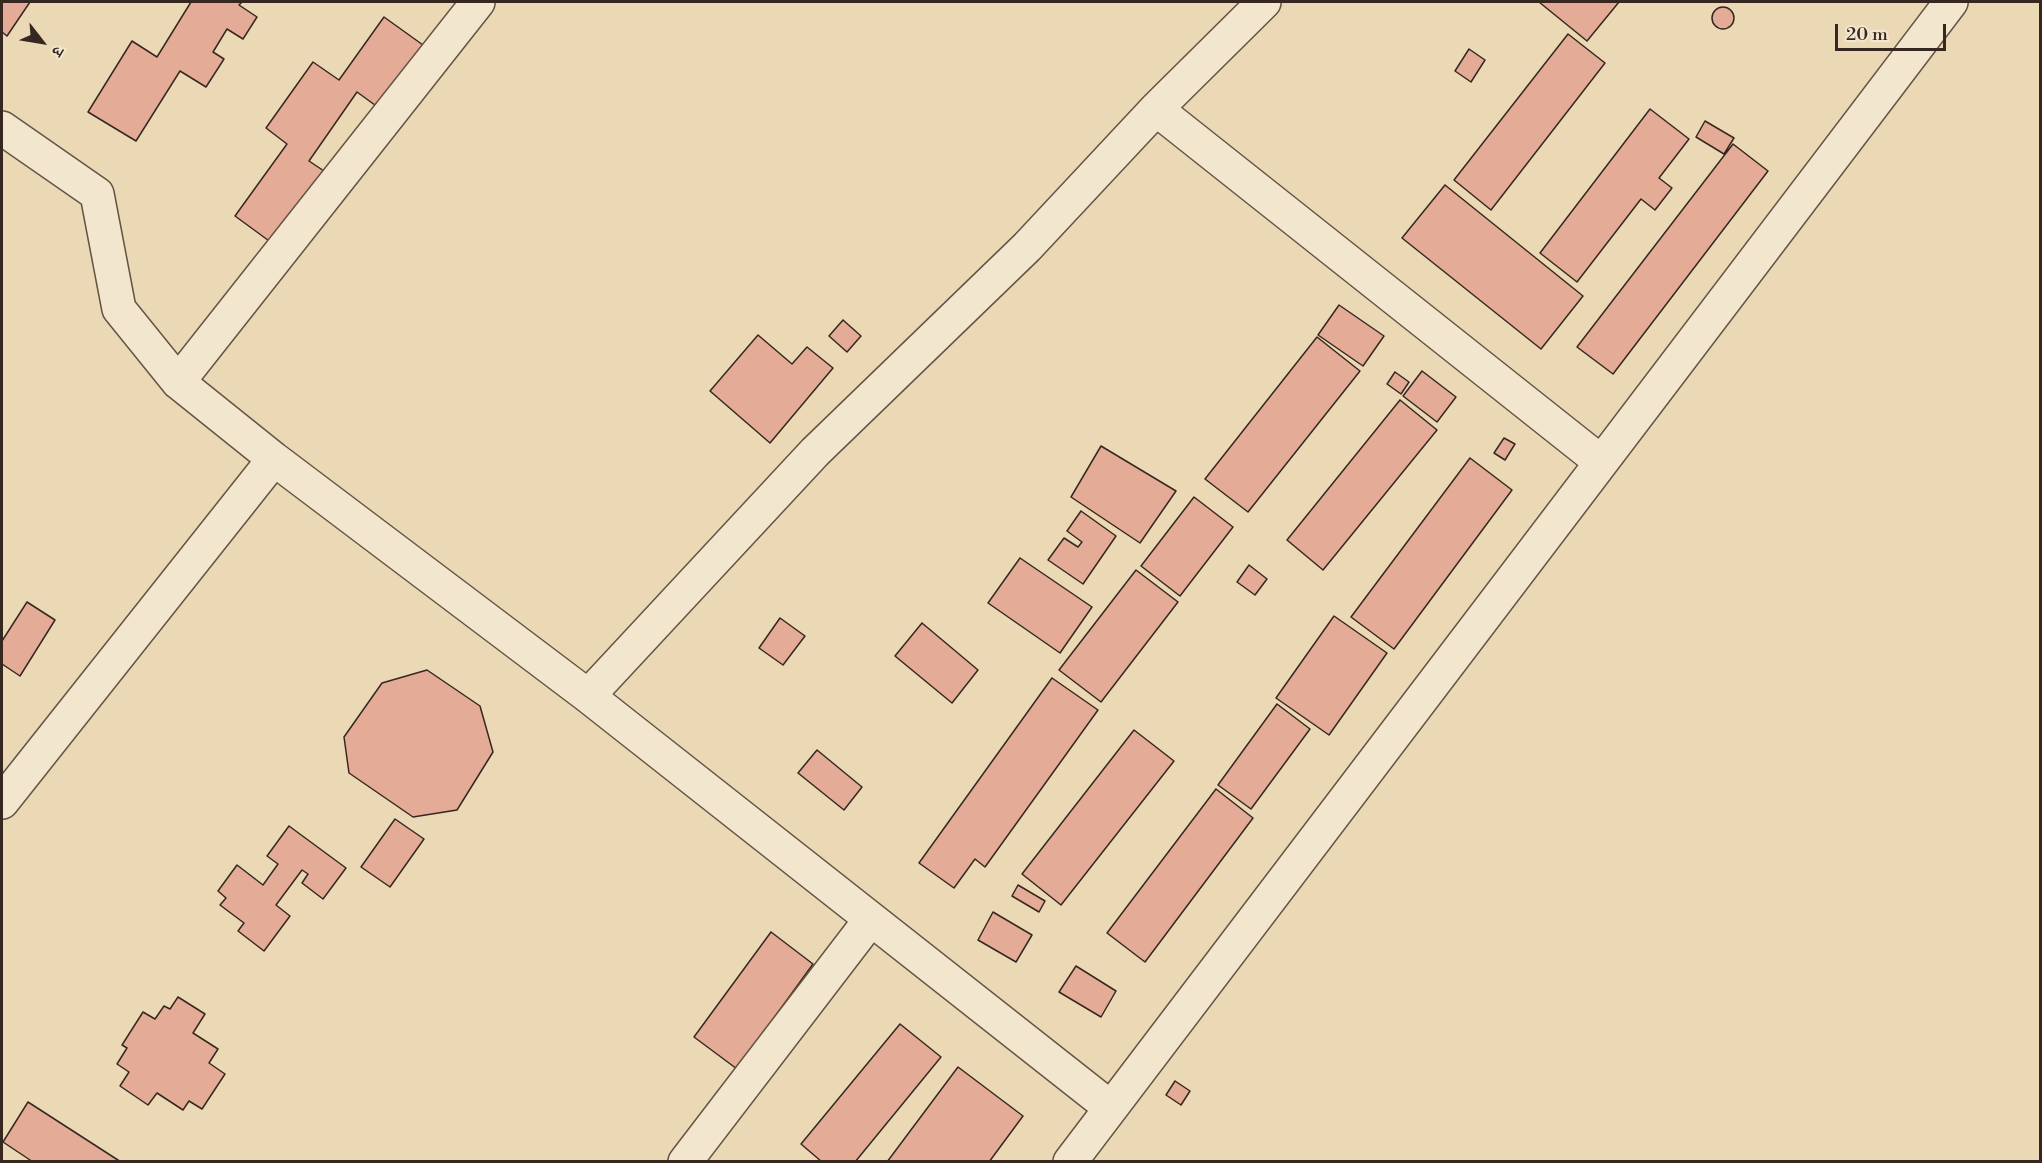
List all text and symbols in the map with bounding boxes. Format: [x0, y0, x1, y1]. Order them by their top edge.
north arrow [12, 12, 72, 72]
scale bar [1838, 12, 1949, 50]
text: 20 m [1846, 23, 1888, 46]
text: उ [47, 43, 68, 60]

